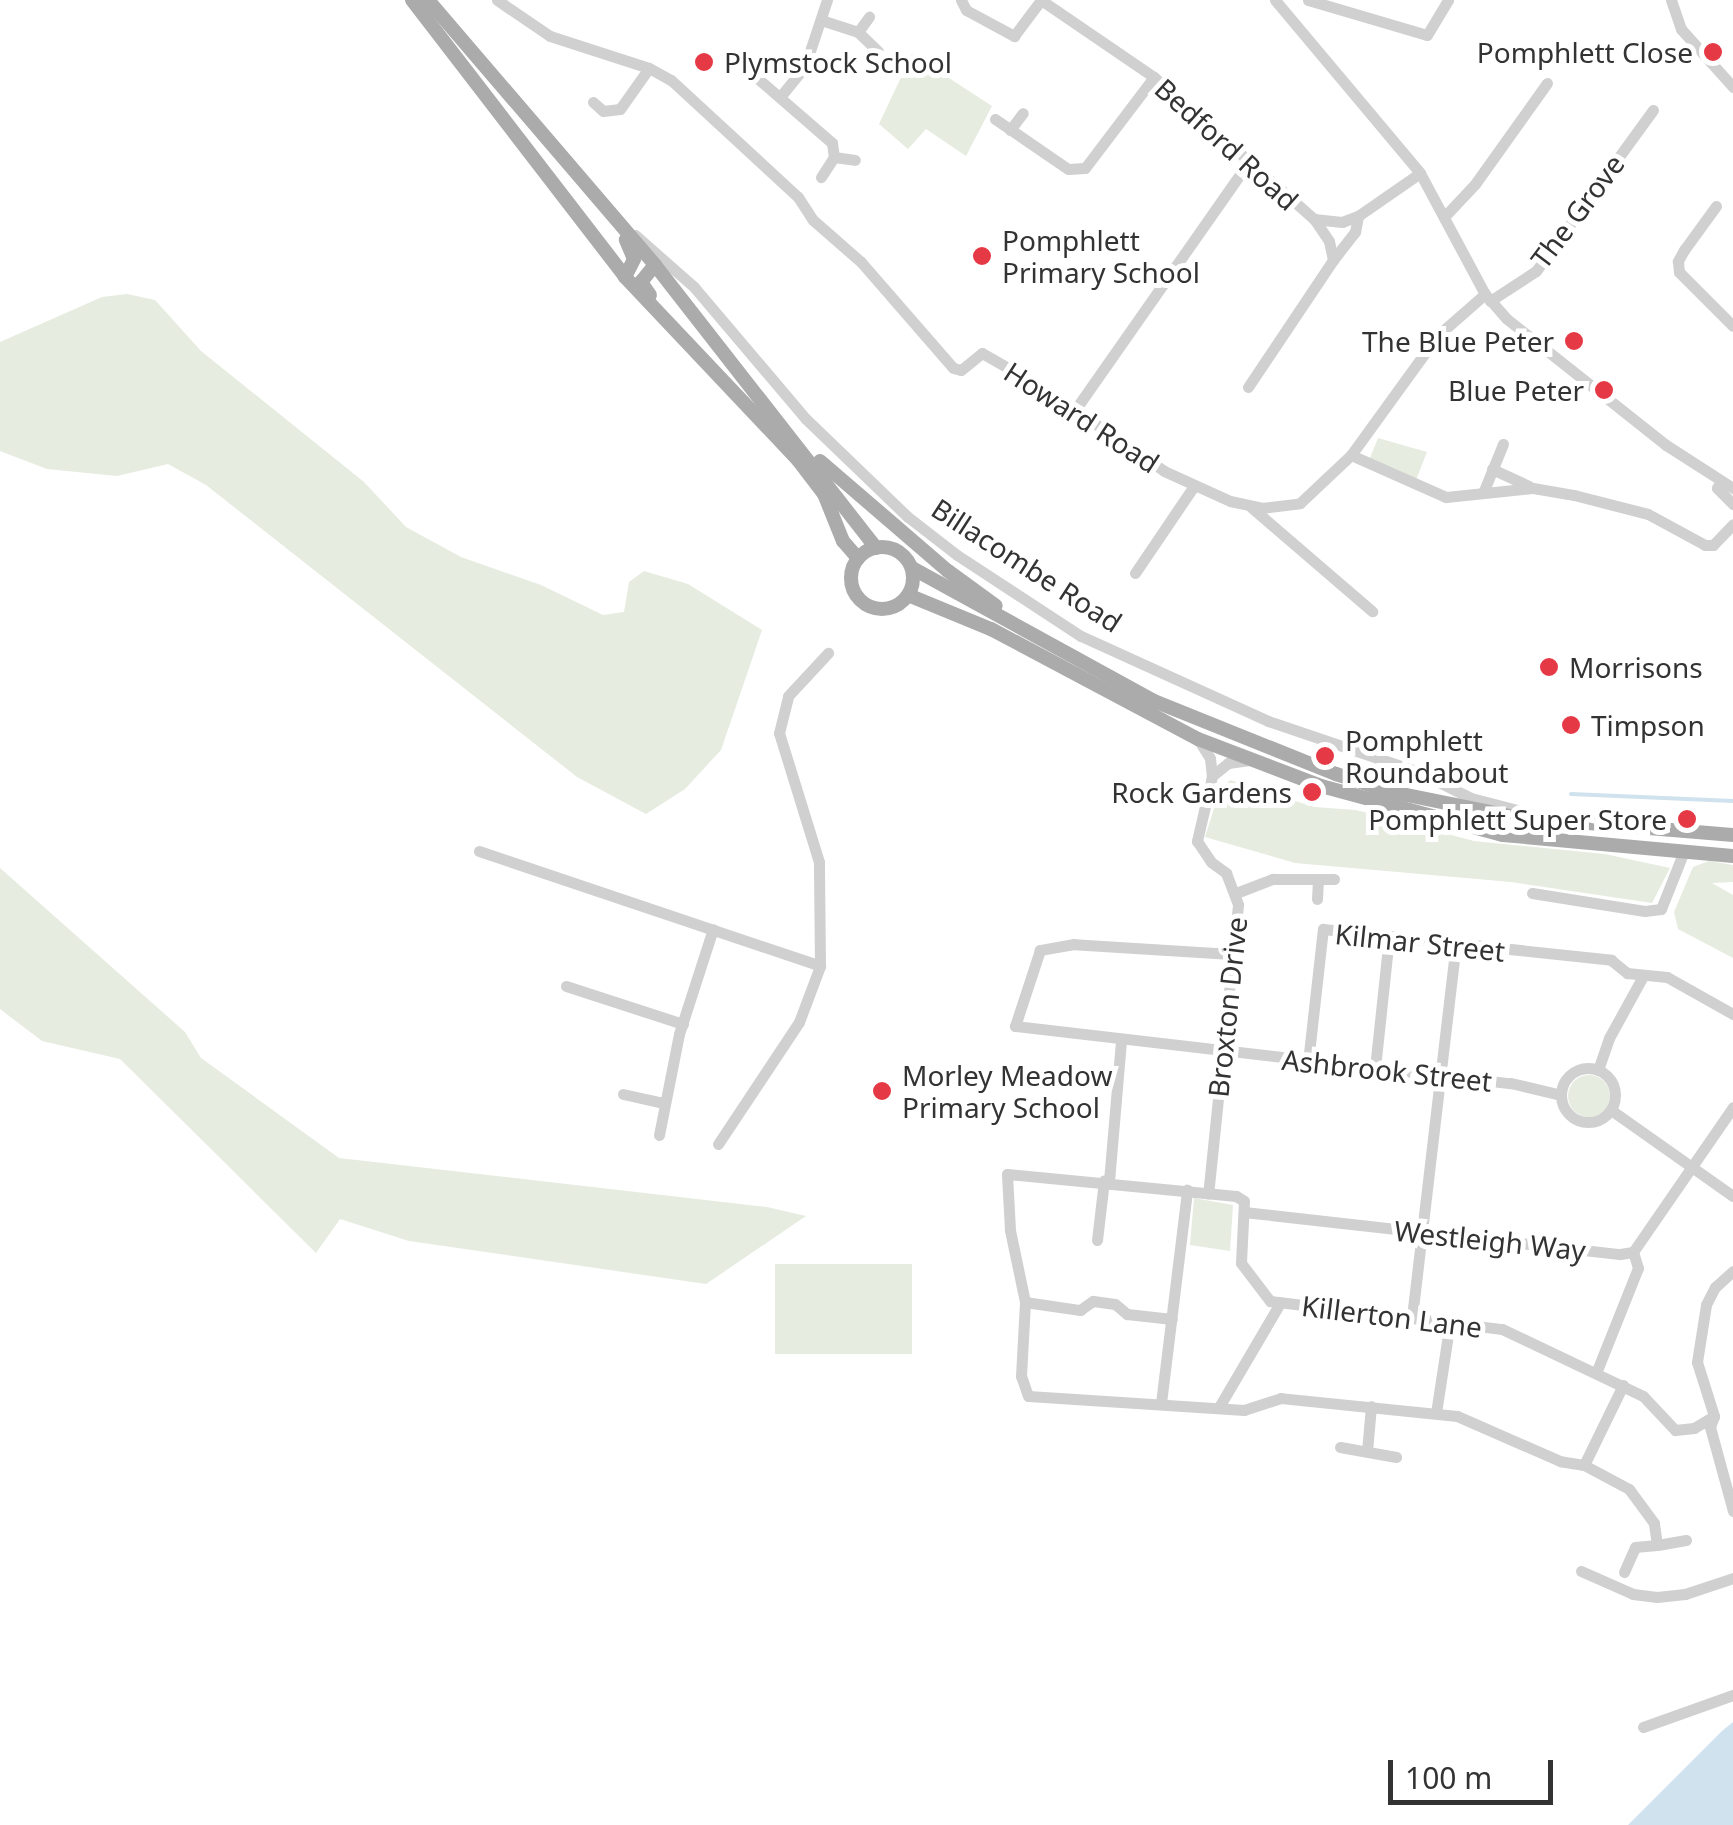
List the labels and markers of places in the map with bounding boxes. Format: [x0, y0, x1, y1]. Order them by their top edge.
place label: Pomphlett Close [1477, 35, 1693, 69]
marker: Pomphlett Close [1702, 41, 1724, 63]
place label: Plymstock School [724, 45, 952, 79]
marker: Plymstock School [693, 51, 715, 73]
place label: Pomphlett Primary School [1002, 223, 1200, 289]
marker: Pomphlett Primary School [971, 245, 993, 267]
place label: The Blue Peter [1362, 324, 1554, 358]
marker: The Blue Peter [1563, 330, 1585, 352]
place label: Blue Peter [1448, 373, 1584, 407]
marker: Blue Peter [1593, 379, 1615, 401]
place label: Morrisons [1569, 650, 1703, 684]
marker: Morrisons [1538, 656, 1560, 678]
place label: Timpson [1591, 708, 1705, 742]
marker: Timpson [1560, 714, 1582, 736]
place label: Pomphlett Roundabout [1345, 723, 1508, 789]
marker: Pomphlett Roundabout [1314, 745, 1336, 767]
place label: Rock Gardens [1111, 775, 1292, 809]
marker: Rock Gardens [1301, 781, 1323, 803]
place label: Pomphlett Super Store [1368, 802, 1667, 836]
marker: Pomphlett Super Store [1676, 808, 1698, 830]
place label: Morley Meadow Primary School [902, 1058, 1112, 1124]
marker: Morley Meadow Primary School [871, 1080, 893, 1102]

